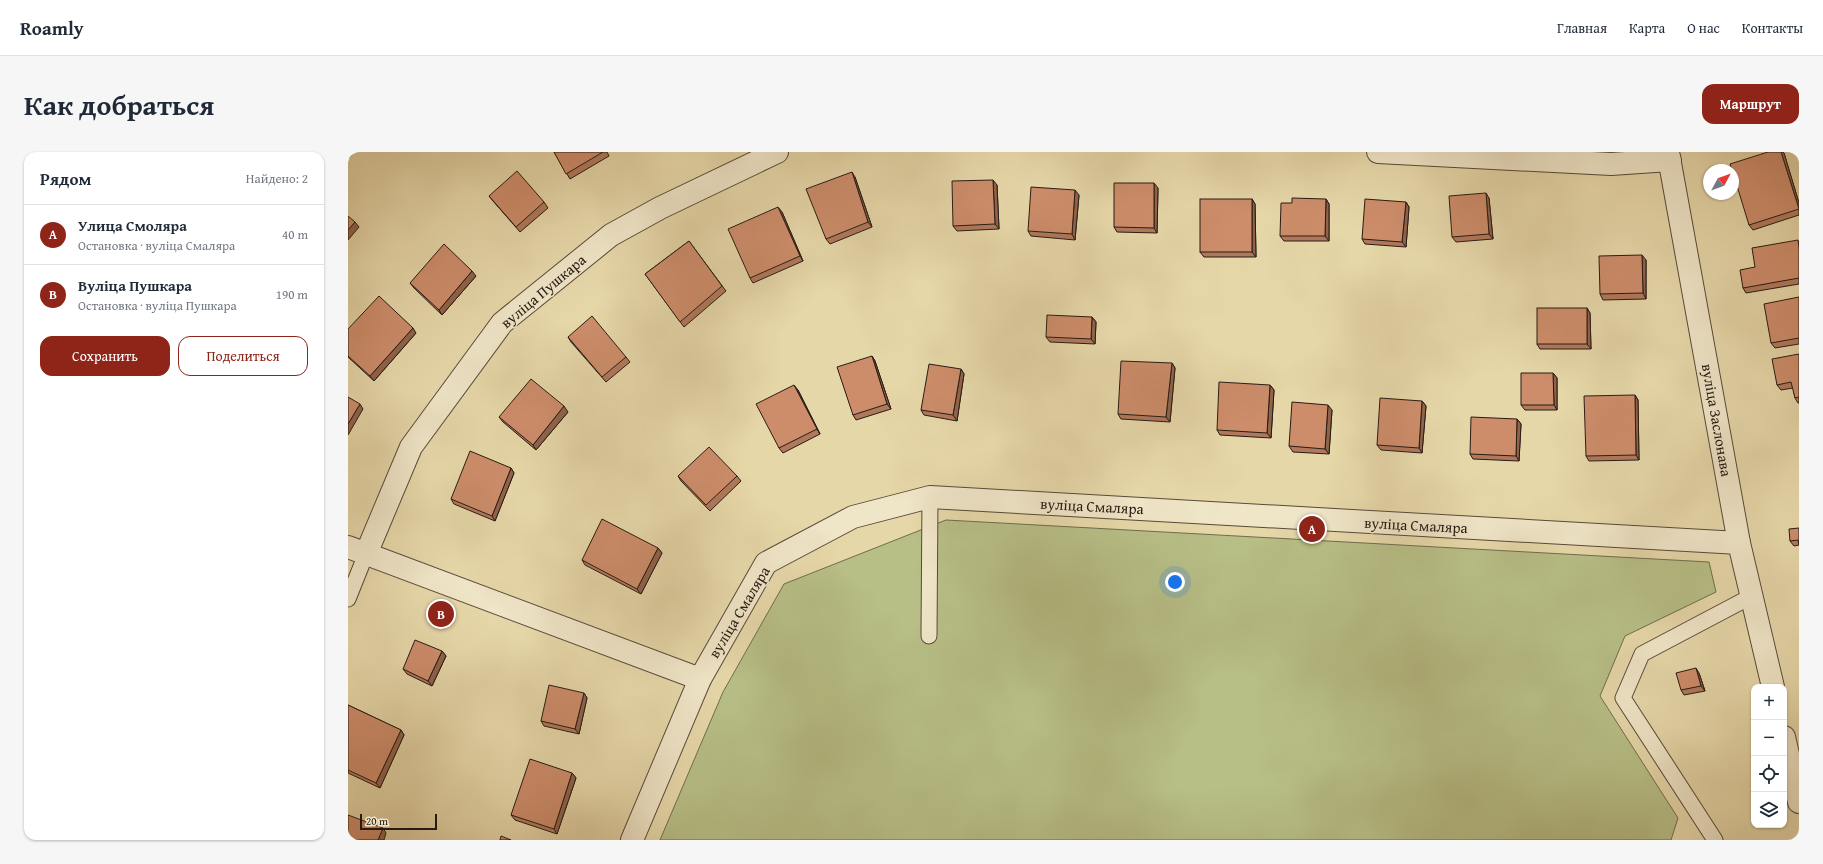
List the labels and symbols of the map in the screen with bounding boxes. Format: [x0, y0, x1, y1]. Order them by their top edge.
north arrow [1703, 164, 1739, 200]
street label: вуліца Пушкара [496, 249, 591, 333]
street label: вуліца Заслонава [1697, 362, 1737, 479]
street label: вуліца Смаляра [1040, 493, 1145, 519]
street label: вуліца Смаляра [1364, 512, 1469, 538]
pin: A [1299, 514, 1325, 544]
street label: вуліца Смаляра [703, 562, 775, 662]
your location [1165, 572, 1185, 592]
pin: B [428, 599, 454, 629]
scale bar [360, 812, 437, 831]

